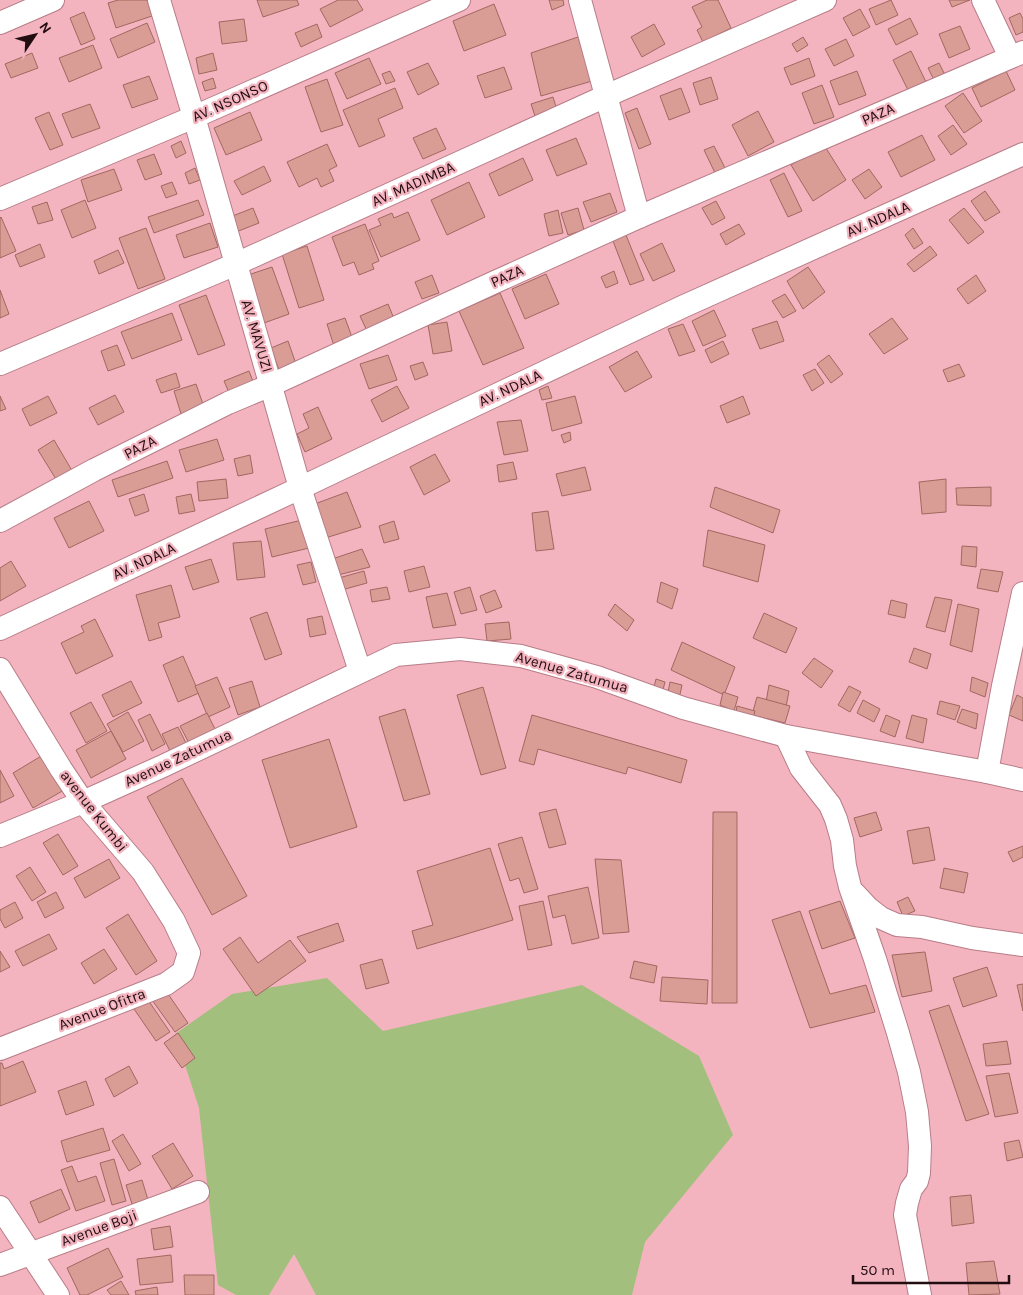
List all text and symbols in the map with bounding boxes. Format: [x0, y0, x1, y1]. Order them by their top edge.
north arrow [10, 10, 60, 60]
text: N [35, 19, 55, 37]
street label: AV. NSONSO [189, 76, 271, 126]
street label: PAZA [859, 99, 897, 129]
street label: AV. MADIMBA [369, 158, 458, 210]
street label: AV. NDALA [844, 197, 913, 241]
street label: PAZA [488, 261, 526, 291]
street label: AV. MAVUZI [237, 297, 277, 375]
street label: AV. NDALA [476, 365, 545, 410]
street label: PAZA [121, 431, 159, 463]
street label: AV. NDALA [110, 538, 179, 583]
street label: Avenue Zatumua [514, 647, 630, 697]
street label: Avenue Zatumua [122, 725, 234, 791]
street label: avenue Kumbi [57, 767, 131, 855]
street label: Avenue Ofitra [56, 984, 148, 1034]
street label: Avenue Boji [59, 1206, 139, 1250]
scale bar [853, 1252, 1009, 1284]
text: 50 m [860, 1261, 895, 1279]

